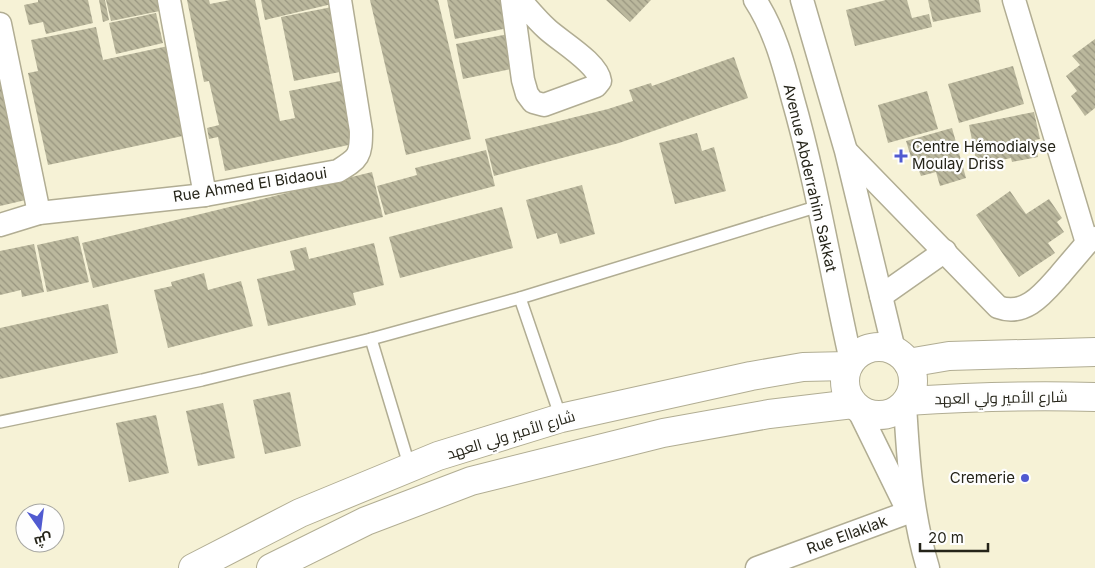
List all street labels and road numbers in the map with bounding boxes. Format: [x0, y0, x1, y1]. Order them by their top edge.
street label: Avenue Abderrahim Sakkat [780, 82, 841, 274]
street label: Rue Ahmed El Bidaoui [172, 163, 328, 206]
street label: شارع الأمير ولي العهد [934, 387, 1068, 411]
street label: شارع الأمير ولي العهد [444, 406, 578, 466]
street label: Rue Ellaklak [804, 511, 891, 558]

